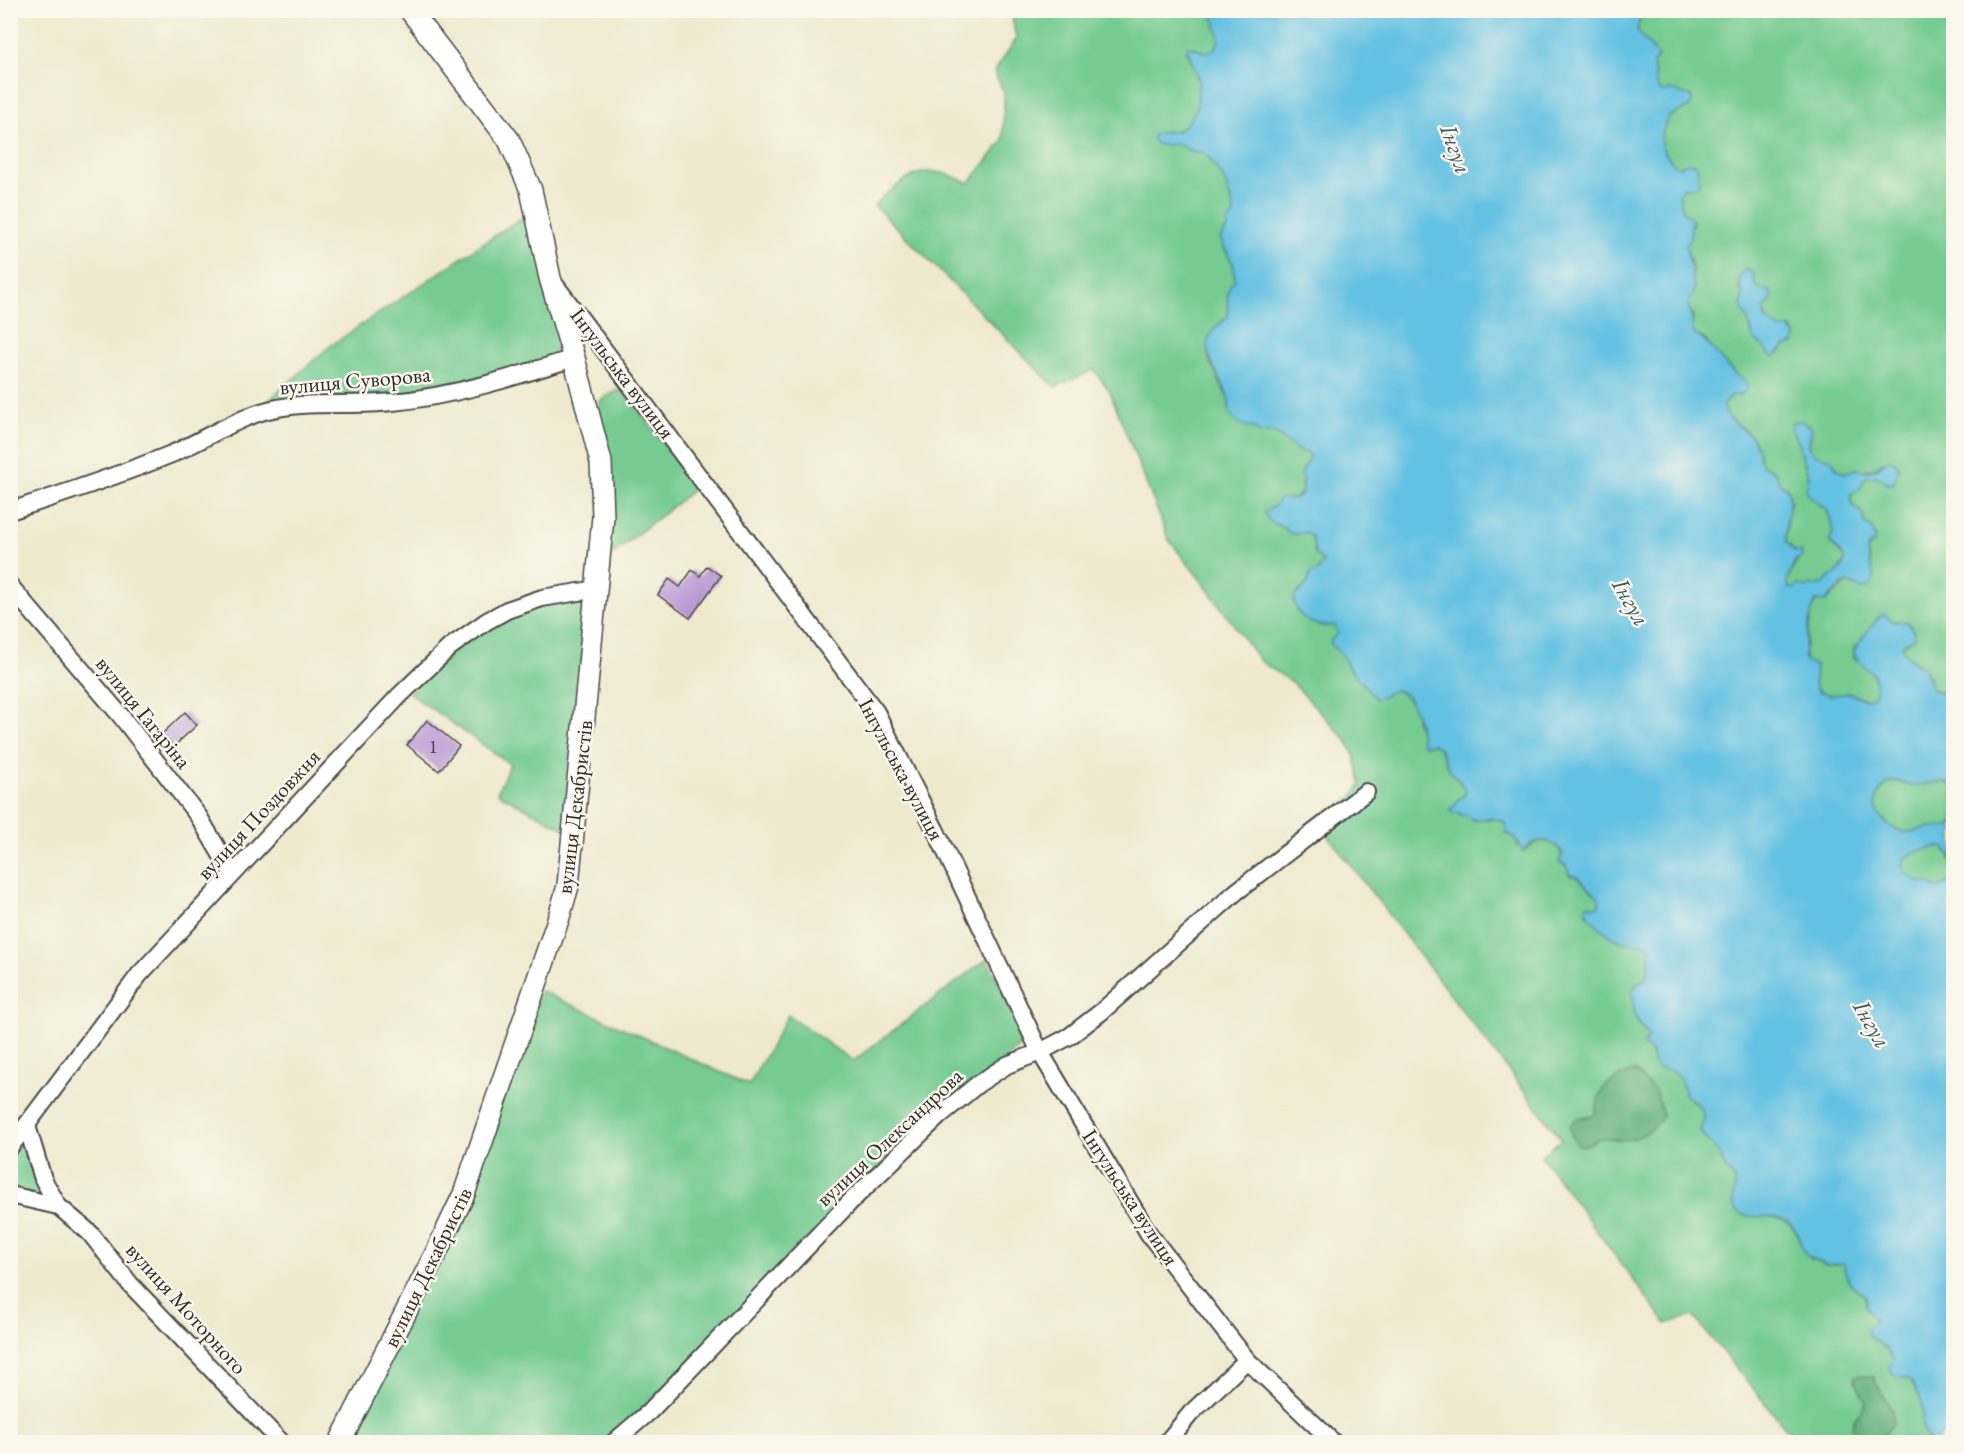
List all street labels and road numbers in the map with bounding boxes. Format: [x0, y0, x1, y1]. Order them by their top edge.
street label: Інгульська вулиця [564, 302, 682, 445]
street label: вулиця Суворова [278, 359, 432, 402]
street label: вулиця Гагаріна [89, 650, 198, 775]
street label: Інгульська вулиця [852, 693, 951, 846]
street label: вулиця Декабристів [549, 719, 600, 896]
street label: вулиця Поздовжня [190, 742, 327, 886]
street label: вулиця Олександрова [810, 1062, 969, 1213]
street label: Інгульська вулиця [1076, 1123, 1186, 1271]
street label: вулиця Декабристів [376, 1182, 479, 1352]
street label: вулиця Моторного [119, 1236, 254, 1381]

